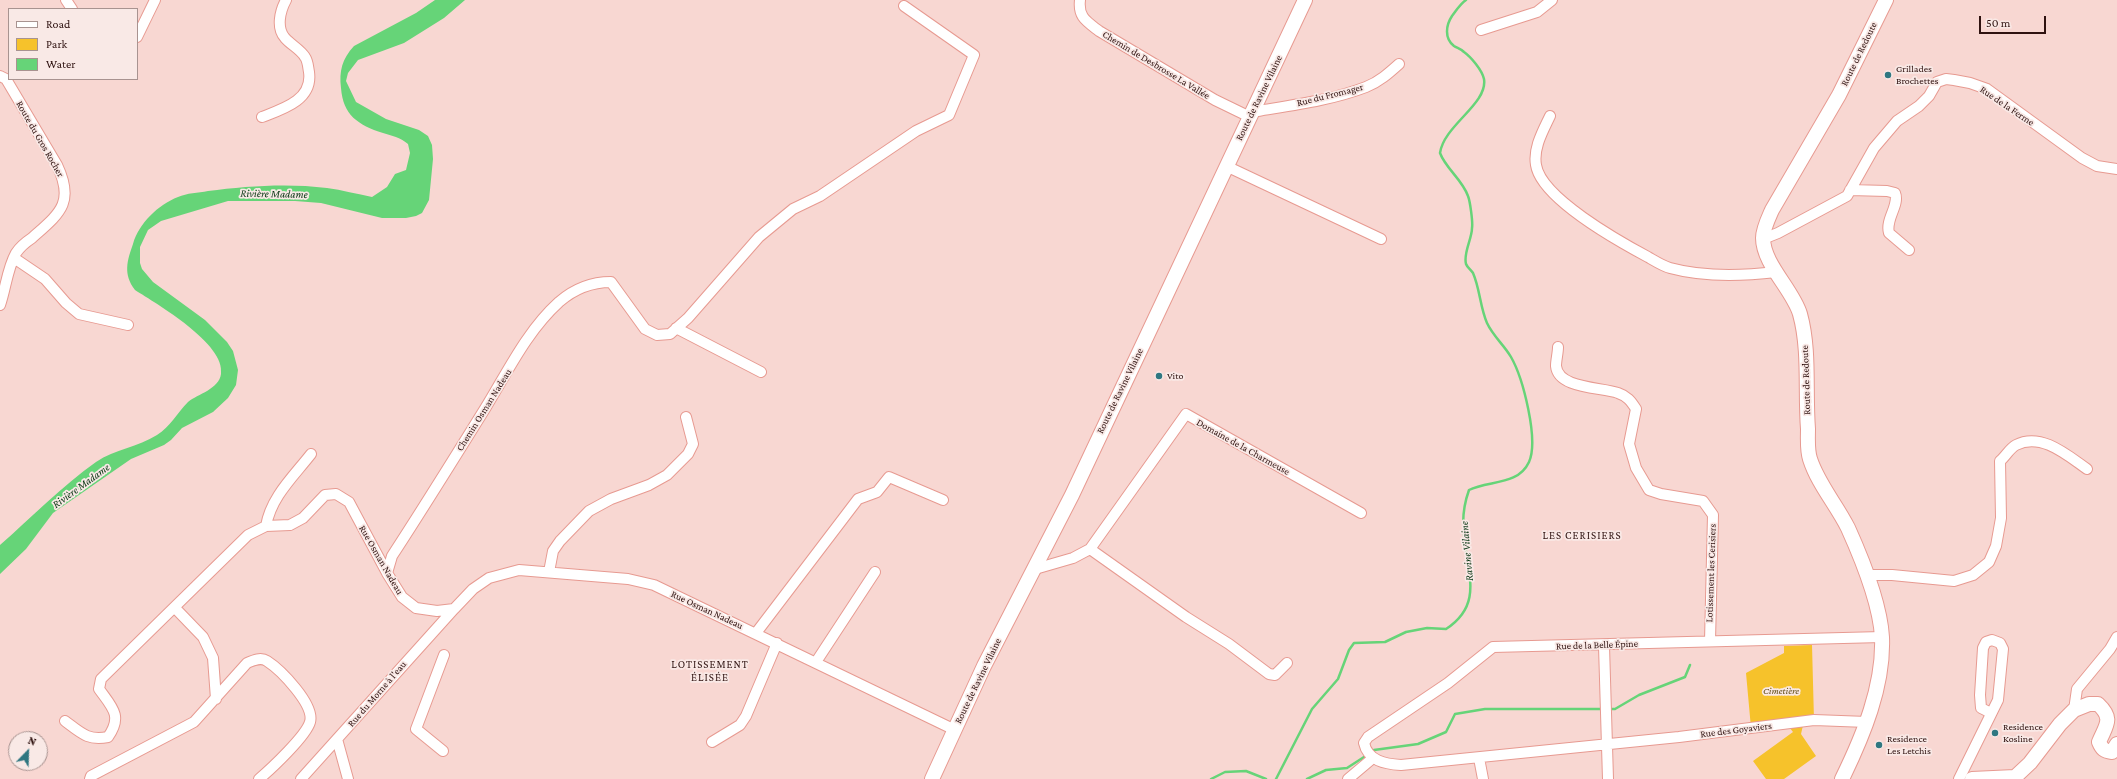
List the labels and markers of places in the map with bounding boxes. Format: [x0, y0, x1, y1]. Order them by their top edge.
place label: Grillades Brochettes [1896, 63, 1939, 86]
marker: Grillades Brochettes [1883, 70, 1893, 80]
place label: Vito [1167, 370, 1183, 382]
marker: Vito [1154, 371, 1164, 381]
place label: Residence Kosline [2003, 721, 2043, 744]
marker: Residence Kosline [1990, 728, 2000, 738]
place label: Residence Les Letchis [1887, 733, 1931, 756]
marker: Residence Les Letchis [1874, 740, 1884, 750]

